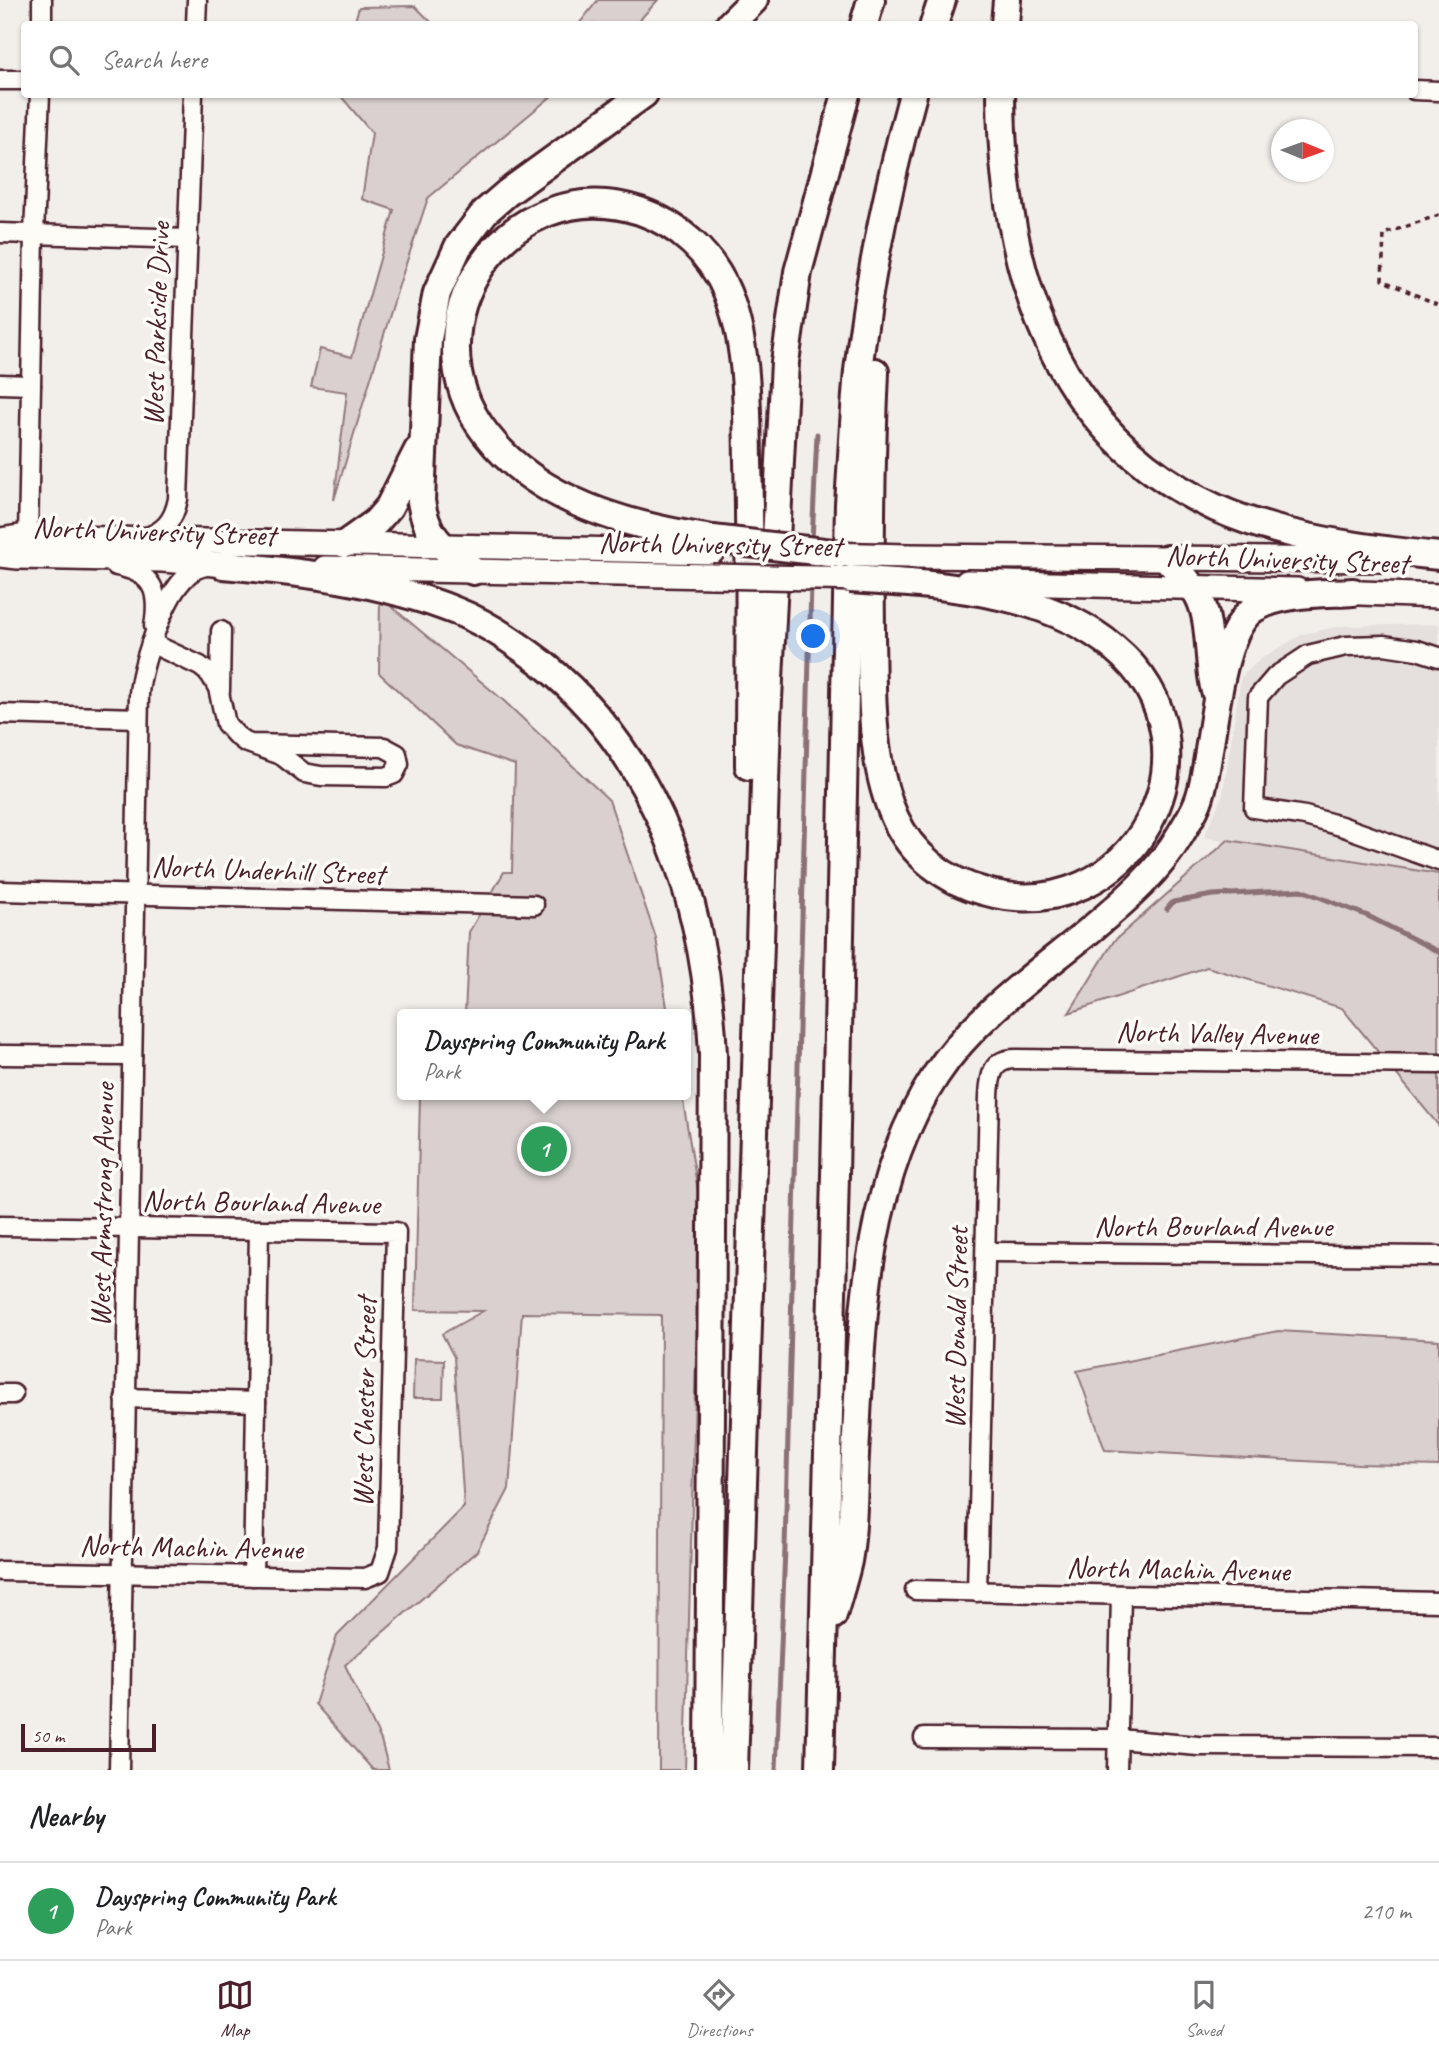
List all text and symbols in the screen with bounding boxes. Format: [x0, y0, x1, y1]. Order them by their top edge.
search box [21, 21, 1418, 98]
icon: search [45, 41, 83, 79]
text: Search here [101, 43, 207, 76]
north arrow [1271, 119, 1334, 182]
street label: West Parkside Drive [133, 219, 179, 426]
street label: North University Street [32, 508, 280, 554]
street label: North University Street [598, 523, 846, 565]
street label: North University Street [1165, 536, 1413, 582]
your location [796, 619, 830, 653]
street label: North Underhill Street [151, 847, 389, 893]
popup [397, 1009, 691, 1100]
street label: North Valley Avenue [1116, 1012, 1321, 1054]
text: Dayspring Community Park [424, 1024, 664, 1057]
text: Park [424, 1057, 460, 1086]
street label: West Armstrong Avenue [81, 1081, 123, 1327]
pin: 1 [521, 1123, 567, 1175]
street label: North Bourland Avenue [142, 1181, 382, 1223]
street label: North Bourland Avenue [1094, 1207, 1334, 1245]
street label: West Donald Street [935, 1224, 977, 1429]
street label: West Chester Street [343, 1293, 385, 1507]
street label: North Machin Avenue [79, 1526, 305, 1568]
street label: North Machin Avenue [1066, 1548, 1292, 1590]
scale bar [21, 1721, 156, 1753]
text: 50 m [32, 1724, 64, 1748]
text: Nearby [28, 1797, 104, 1835]
text: Dayspring Community Park [95, 1880, 335, 1913]
text: 1 [46, 1897, 56, 1926]
text: 210 m [1362, 1897, 1411, 1926]
text: Park [95, 1913, 131, 1942]
tab: Map [216, 1976, 254, 2042]
tab: Directions [686, 1976, 753, 2042]
tab: Saved [1185, 1976, 1223, 2042]

